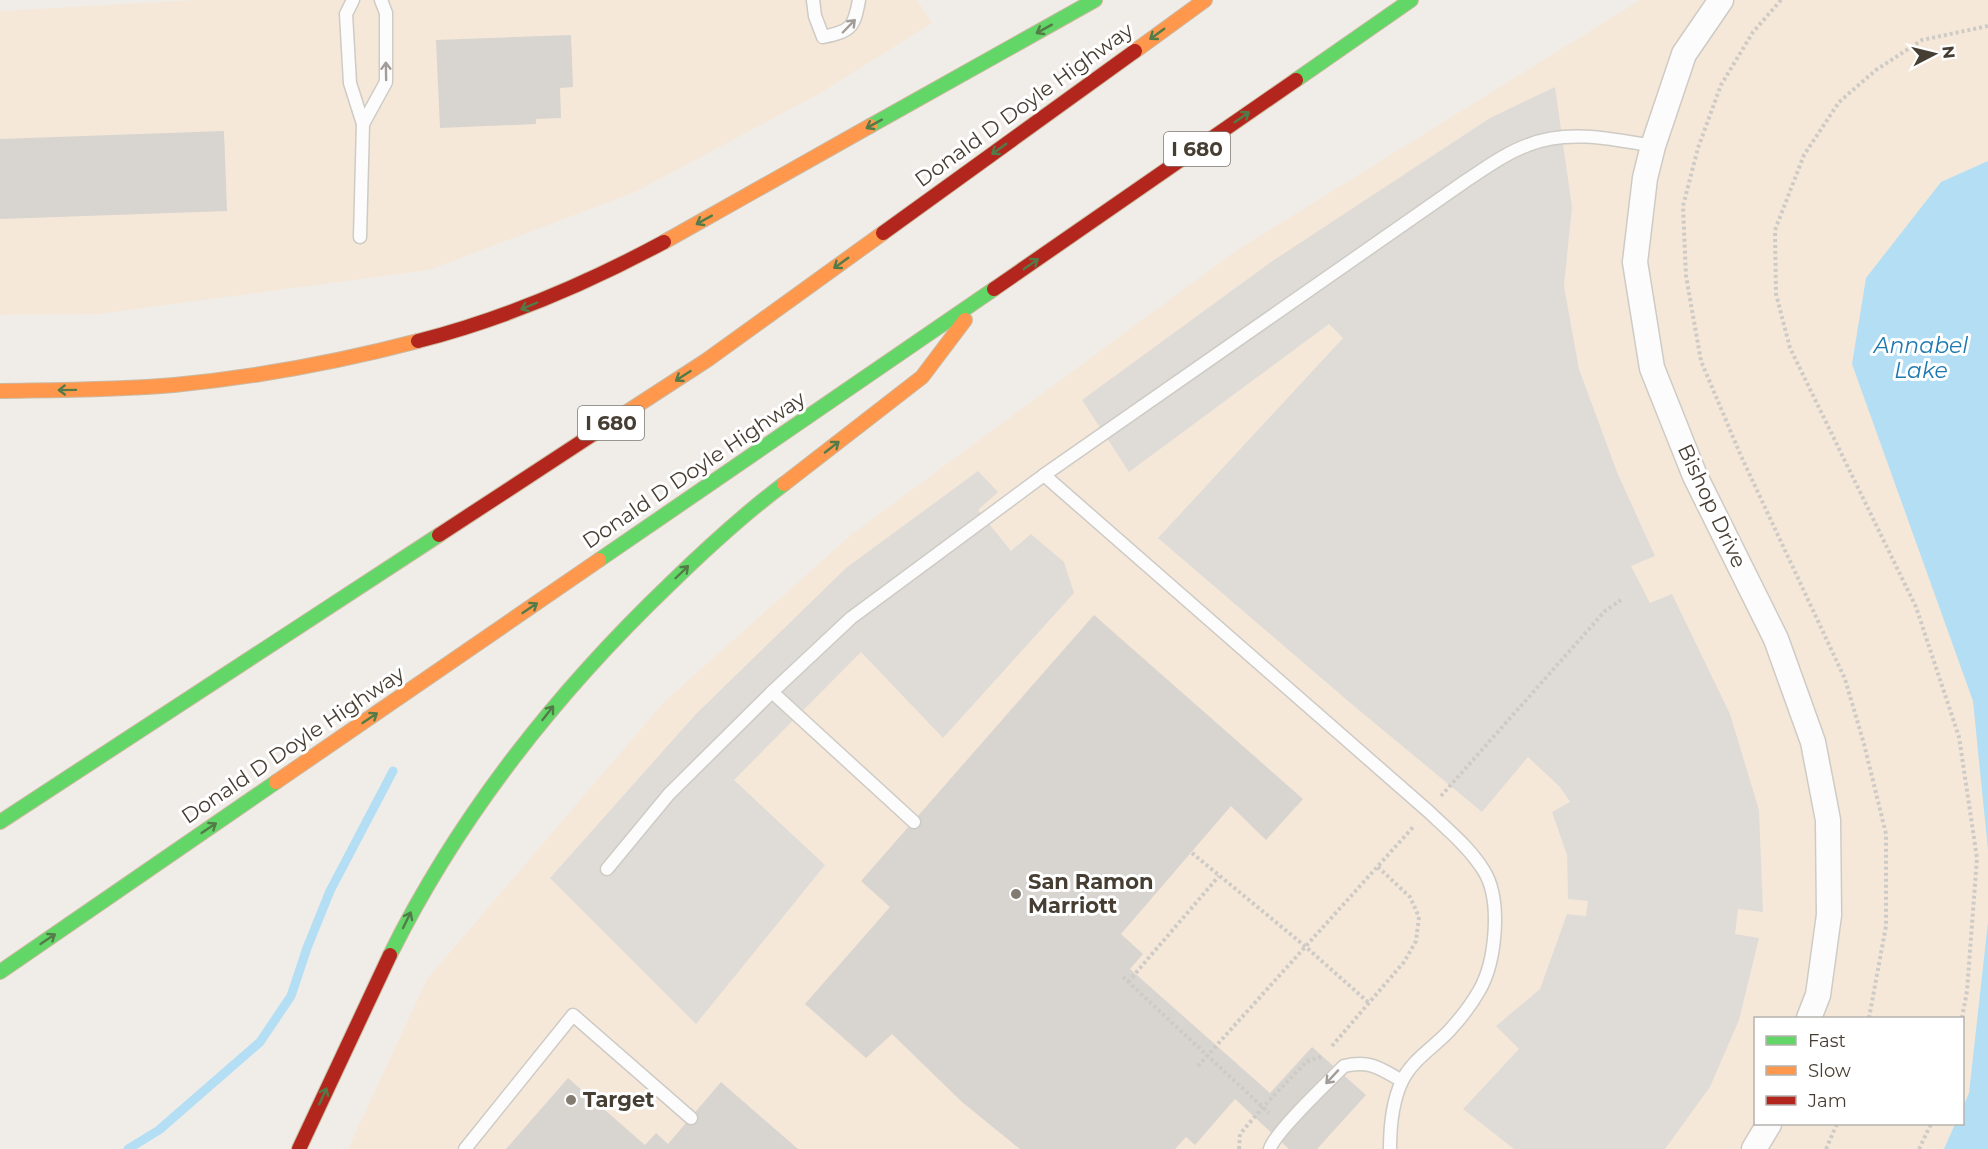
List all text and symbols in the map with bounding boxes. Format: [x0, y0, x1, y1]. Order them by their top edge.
street label: Donald D Doyle Highway [910, 17, 1138, 192]
one-way arrow [841, 19, 856, 34]
one-way arrow [1035, 24, 1053, 35]
north arrow [1904, 24, 1964, 84]
one-way arrow [1150, 28, 1166, 40]
text: N [1938, 45, 1959, 60]
one-way arrow [380, 62, 392, 82]
one-way arrow [1234, 111, 1250, 123]
one-way arrow [865, 119, 883, 130]
road number: I 680 [1164, 132, 1230, 166]
one-way arrow [992, 143, 1008, 155]
one-way arrow [695, 215, 713, 226]
one-way arrow [834, 257, 850, 269]
one-way arrow [1022, 258, 1038, 270]
one-way arrow [520, 301, 538, 312]
water label: Annabel Lake [1872, 332, 1968, 384]
one-way arrow [675, 371, 692, 383]
one-way arrow [58, 384, 78, 395]
street label: Donald D Doyle Highway [578, 385, 810, 554]
road number: I 680 [578, 406, 644, 440]
one-way arrow [823, 440, 839, 453]
street label: Bishop Drive [1673, 440, 1752, 572]
one-way arrow [675, 564, 690, 579]
one-way arrow [522, 601, 539, 614]
street label: Donald D Doyle Highway [177, 660, 409, 829]
one-way arrow [542, 706, 555, 722]
one-way arrow [361, 712, 377, 724]
one-way arrow [200, 822, 217, 834]
place label: San Ramon Marriott [1028, 869, 1153, 918]
marker: San Ramon Marriott [1009, 887, 1023, 901]
one-way arrow [402, 911, 414, 929]
one-way arrow [40, 933, 56, 945]
legend [1754, 1017, 1964, 1125]
text: Fast [1808, 1030, 1846, 1052]
text: Slow [1808, 1060, 1851, 1082]
one-way arrow [1325, 1070, 1340, 1085]
one-way arrow [318, 1087, 330, 1105]
place label: Target [583, 1087, 654, 1112]
text: Jam [1807, 1090, 1847, 1112]
marker: Target [564, 1093, 578, 1107]

